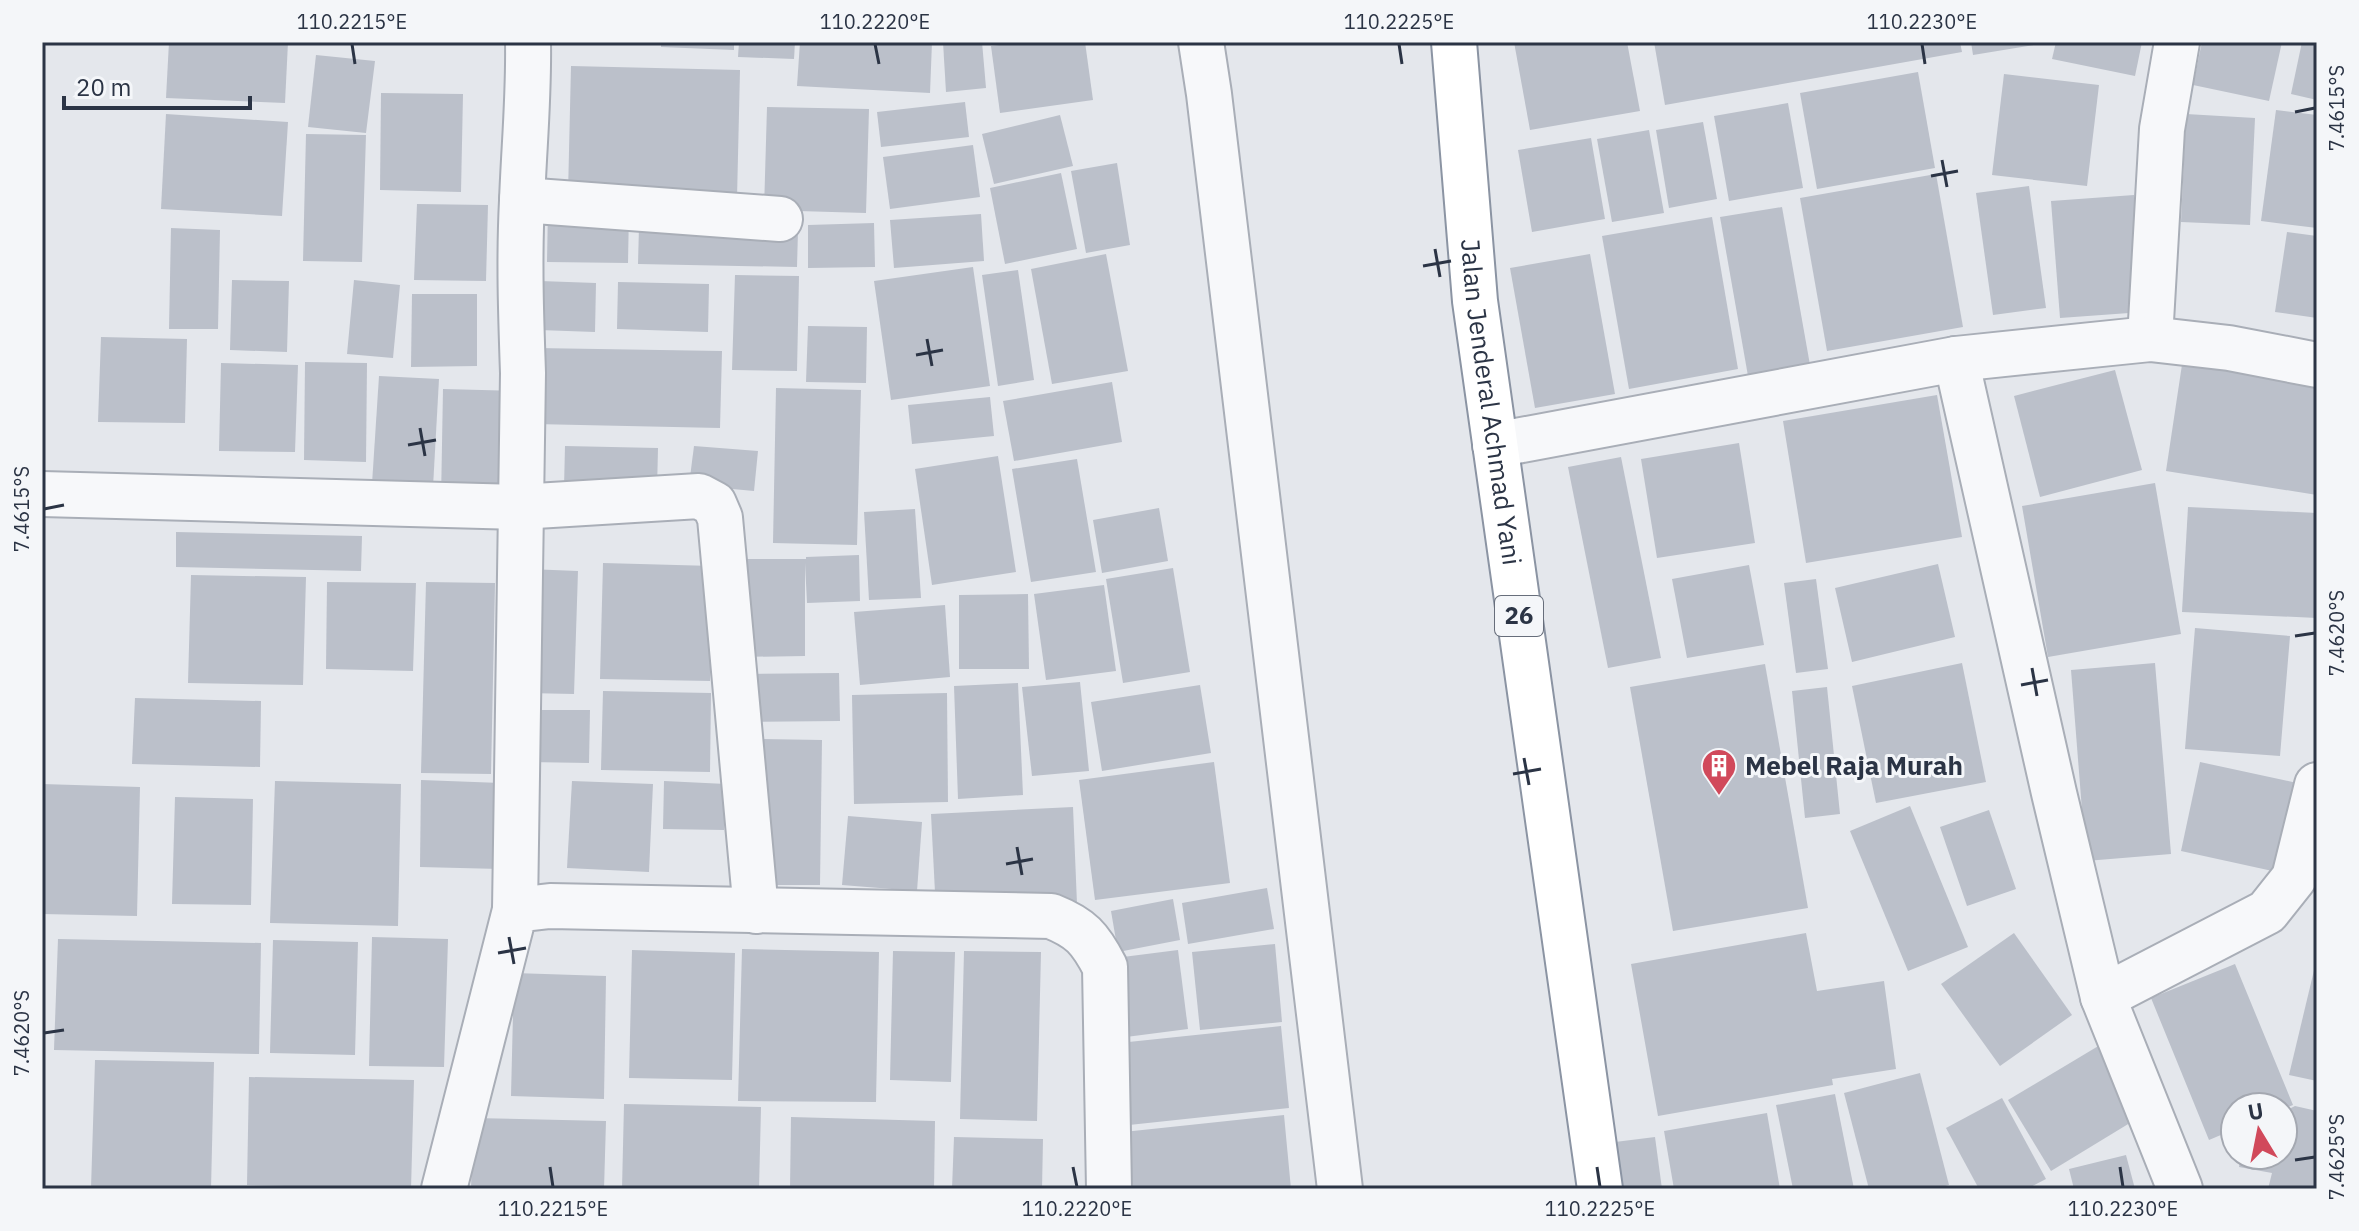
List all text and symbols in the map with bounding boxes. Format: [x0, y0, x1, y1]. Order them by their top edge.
text: 110.2215°E [297, 8, 407, 35]
text: 110.2220°E [820, 8, 930, 35]
text: 110.2225°E [1344, 8, 1454, 35]
text: 110.2230°E [1867, 8, 1977, 35]
scale bar [64, 60, 250, 110]
text: 7.4615°S [2323, 65, 2350, 151]
text: 20 m [76, 71, 131, 103]
street label: Jalan Jenderal Achmad Yani [1454, 237, 1530, 567]
text: 7.4615°S [8, 466, 35, 552]
text: 7.4620°S [2323, 590, 2350, 676]
road number: 26 [1495, 596, 1543, 636]
building icon: Mebel Raja Murah [1700, 747, 1738, 797]
place label: Mebel Raja Murah [1745, 748, 1963, 782]
text: 7.4620°S [8, 990, 35, 1076]
north arrow [2219, 1091, 2299, 1171]
text: U [2245, 1095, 2265, 1126]
text: 7.4625°S [2323, 1114, 2350, 1200]
text: 110.2215°E [498, 1195, 608, 1222]
text: 110.2220°E [1022, 1195, 1132, 1222]
text: 110.2225°E [1545, 1195, 1655, 1222]
text: 110.2230°E [2068, 1195, 2178, 1222]

